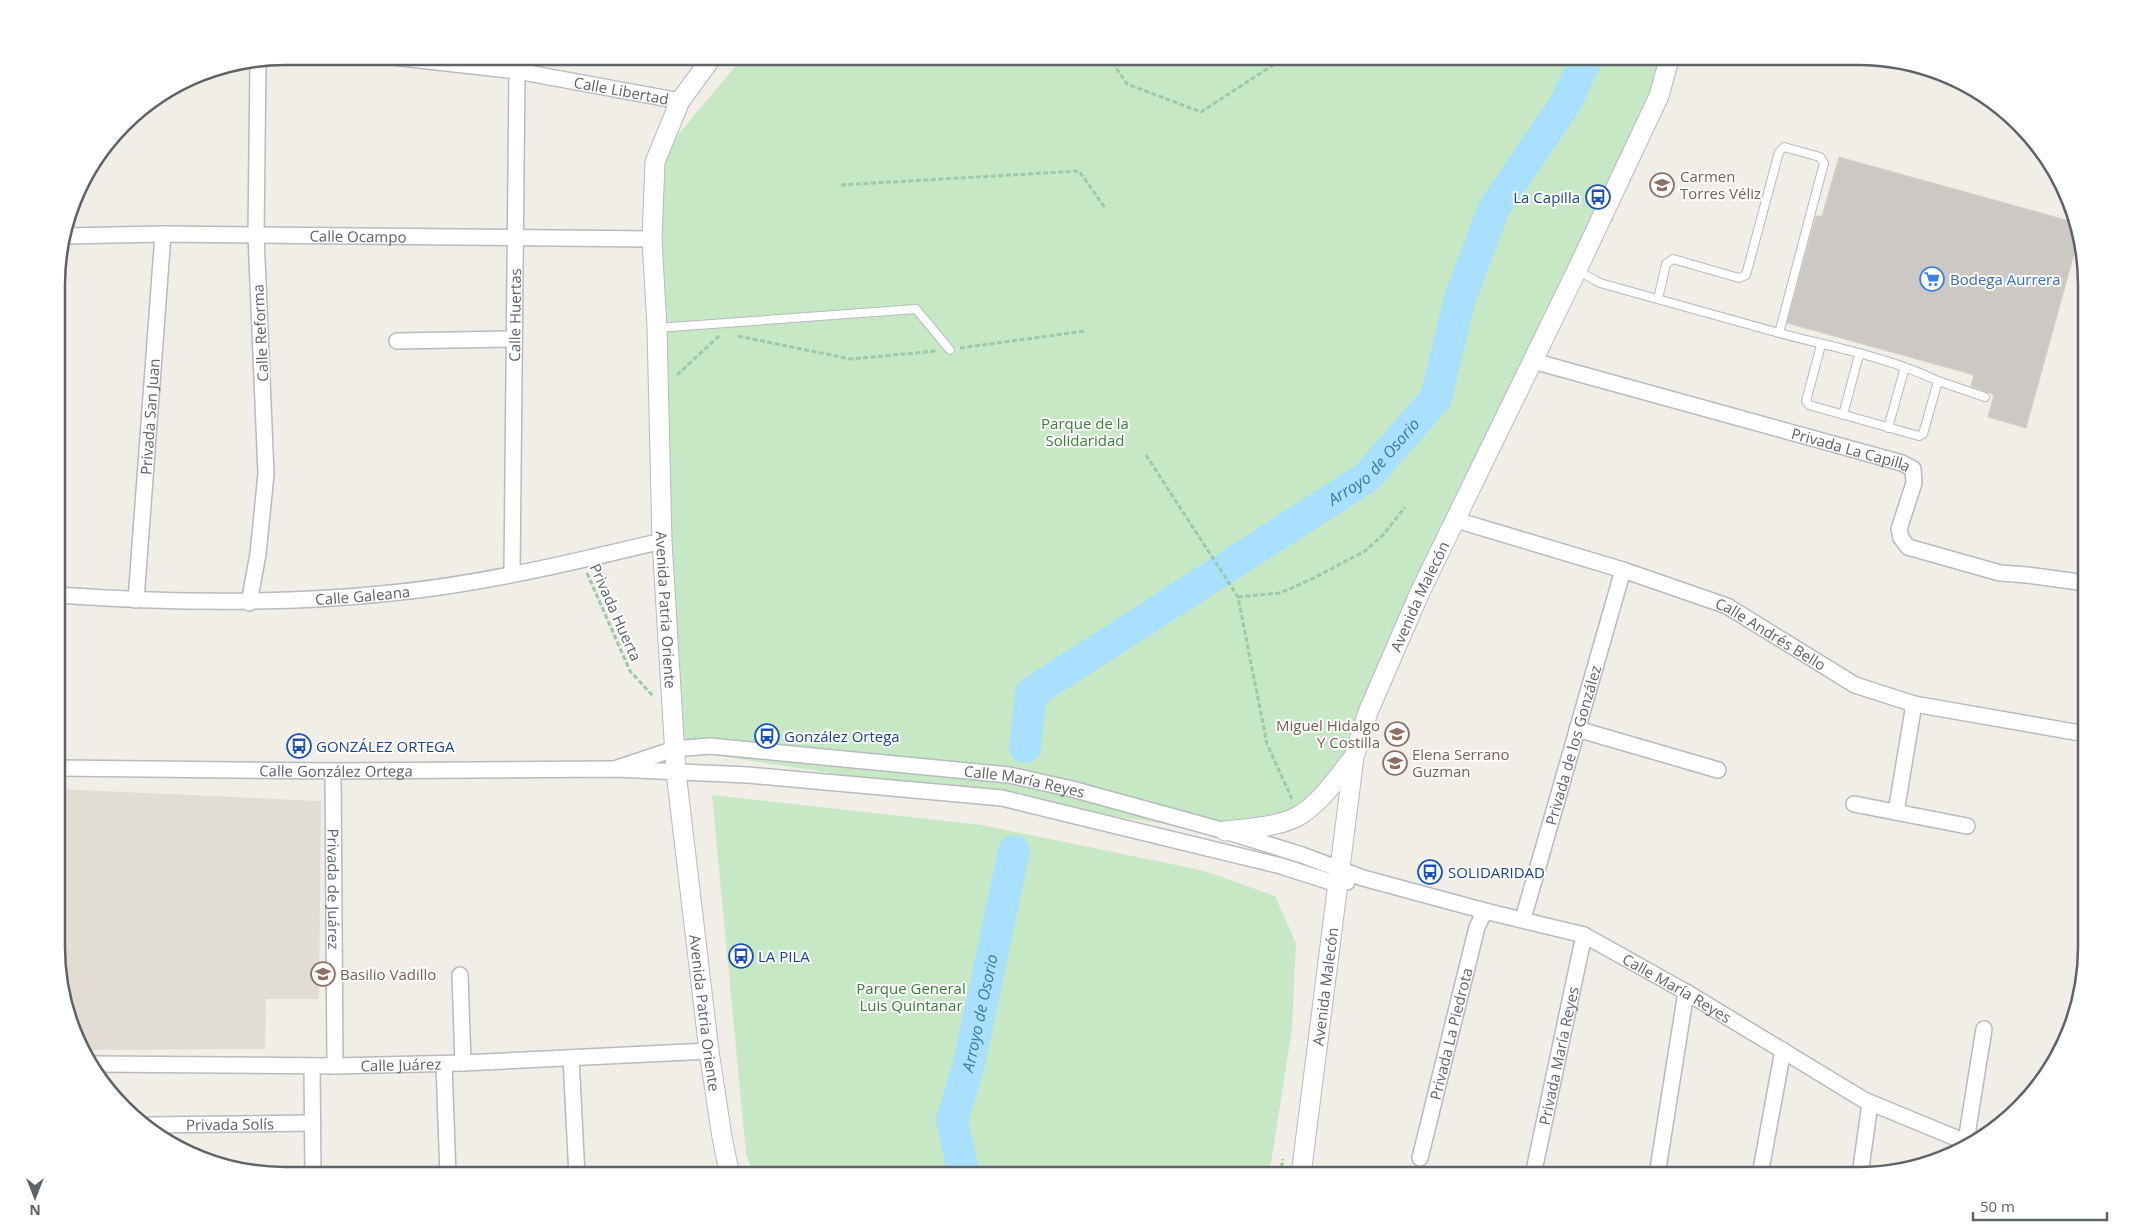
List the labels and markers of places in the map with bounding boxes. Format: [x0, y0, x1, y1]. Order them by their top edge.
place label: Carmen Torres Véliz [1680, 166, 1761, 203]
school or university icon: Carmen Torres Véliz [1649, 172, 1675, 198]
bus stop icon: La Capilla [1585, 184, 1611, 210]
place label: La Capilla [1513, 187, 1580, 207]
supermarket icon: Bodega Aurrera [1919, 266, 1945, 292]
place label: Bodega Aurrera [1950, 269, 2061, 289]
place label: Miguel Hidalgo Y Costilla [1276, 715, 1380, 752]
school or university icon: Miguel Hidalgo Y Costilla [1384, 721, 1410, 747]
bus stop icon: González Ortega [754, 723, 780, 749]
place label: González Ortega [784, 726, 900, 746]
bus stop icon: GONZÁLEZ ORTEGA [286, 733, 312, 759]
place label: GONZÁLEZ ORTEGA [316, 736, 455, 756]
place label: Elena Serrano Guzman [1412, 744, 1509, 781]
school or university icon: Elena Serrano Guzman [1382, 750, 1408, 776]
bus stop icon: SOLIDARIDAD [1417, 859, 1443, 885]
place label: SOLIDARIDAD [1448, 862, 1545, 882]
bus stop icon: LA PILA [728, 943, 754, 969]
place label: LA PILA [758, 946, 810, 966]
school or university icon: Basilio Vadillo [310, 961, 336, 987]
place label: Basilio Vadillo [340, 964, 436, 984]

